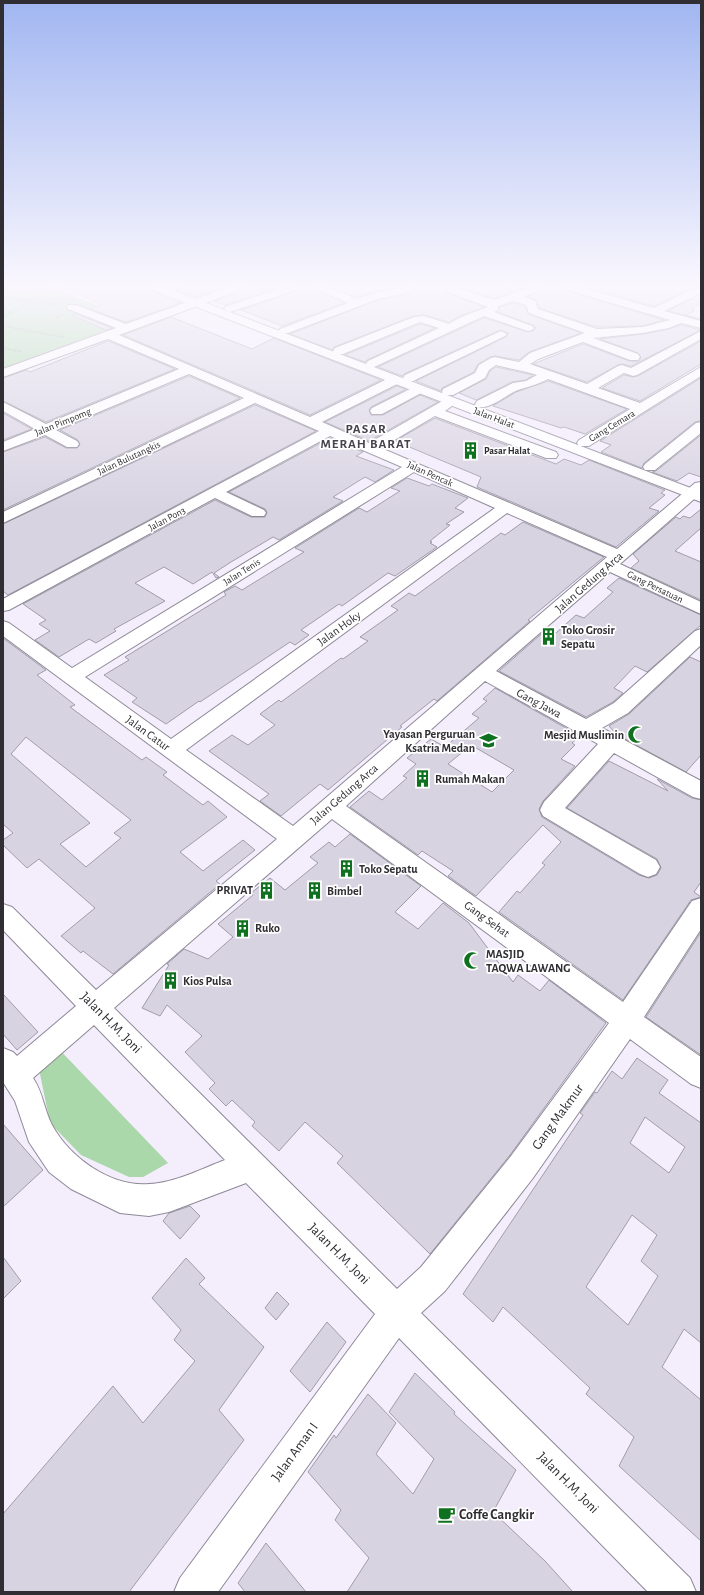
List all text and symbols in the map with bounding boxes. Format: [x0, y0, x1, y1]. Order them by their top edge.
street label: Jalan Pimpomg [33, 406, 93, 438]
street label: Jalan Halat [472, 406, 517, 431]
street label: Gang Cemara [587, 408, 637, 444]
district label: PASAR MERAH BARAT [320, 423, 412, 451]
street label: Jalan Bulutangkis [96, 439, 162, 477]
building icon: Pasar Halat [461, 441, 481, 461]
place label: Pasar Halat [484, 446, 531, 456]
street label: Jalan Pencak [406, 460, 455, 489]
street label: Jalan Pon3 [147, 505, 187, 533]
street label: Jalan Gedung Arca [553, 549, 625, 614]
street label: Jalan Tenis [222, 557, 262, 587]
street label: Gang Persatuan [625, 569, 685, 605]
street label: Jalan Hoky [315, 608, 363, 648]
place label: Toko Grosir Sepatu [561, 624, 615, 650]
building icon: Toko Grosir Sepatu [538, 627, 558, 647]
street label: Gang Jawa [515, 686, 564, 720]
street label: Jalan Catur [124, 713, 172, 753]
mosque icon: Mesjid Muslimin [627, 725, 647, 745]
place label: Yayasan Perguruan Ksatria Medan [383, 728, 475, 754]
place label: Mesjid Muslimin [544, 729, 624, 742]
school or university icon: Yayasan Perguruan Ksatria Medan [478, 731, 498, 751]
street label: Jalan Gedung Arca [308, 761, 380, 826]
building icon: Rumah Makan [412, 769, 432, 789]
place label: Rumah Makan [435, 773, 505, 785]
building icon: Toko Sepatu [336, 859, 356, 879]
place label: Toko Sepatu [359, 863, 418, 875]
building icon: PRIVAT [256, 880, 276, 900]
building icon: Bimbel [304, 881, 324, 901]
place label: PRIVAT [217, 884, 253, 896]
place label: Bimbel [327, 885, 362, 897]
street label: Gang Sehat [462, 899, 512, 940]
building icon: Ruko [232, 918, 252, 938]
place label: Ruko [255, 922, 280, 934]
place label: MASJID TAQWA LAWANG [486, 948, 571, 975]
mosque icon: MASJID TAQWA LAWANG [463, 951, 483, 971]
building icon: Kios Pulsa [160, 971, 180, 991]
place label: Kios Pulsa [183, 975, 232, 987]
street label: Jalan H.M. Joni [78, 990, 144, 1056]
street label: Gang Makmur [530, 1081, 587, 1152]
street label: Jalan H.M. Joni [306, 1221, 372, 1287]
street label: Jalan Aman I [269, 1420, 321, 1484]
street label: Jalan H.M. Joni [535, 1450, 601, 1516]
cafe icon: Coffe Cangkir [436, 1505, 456, 1525]
place label: Coffe Cangkir [459, 1508, 534, 1522]

